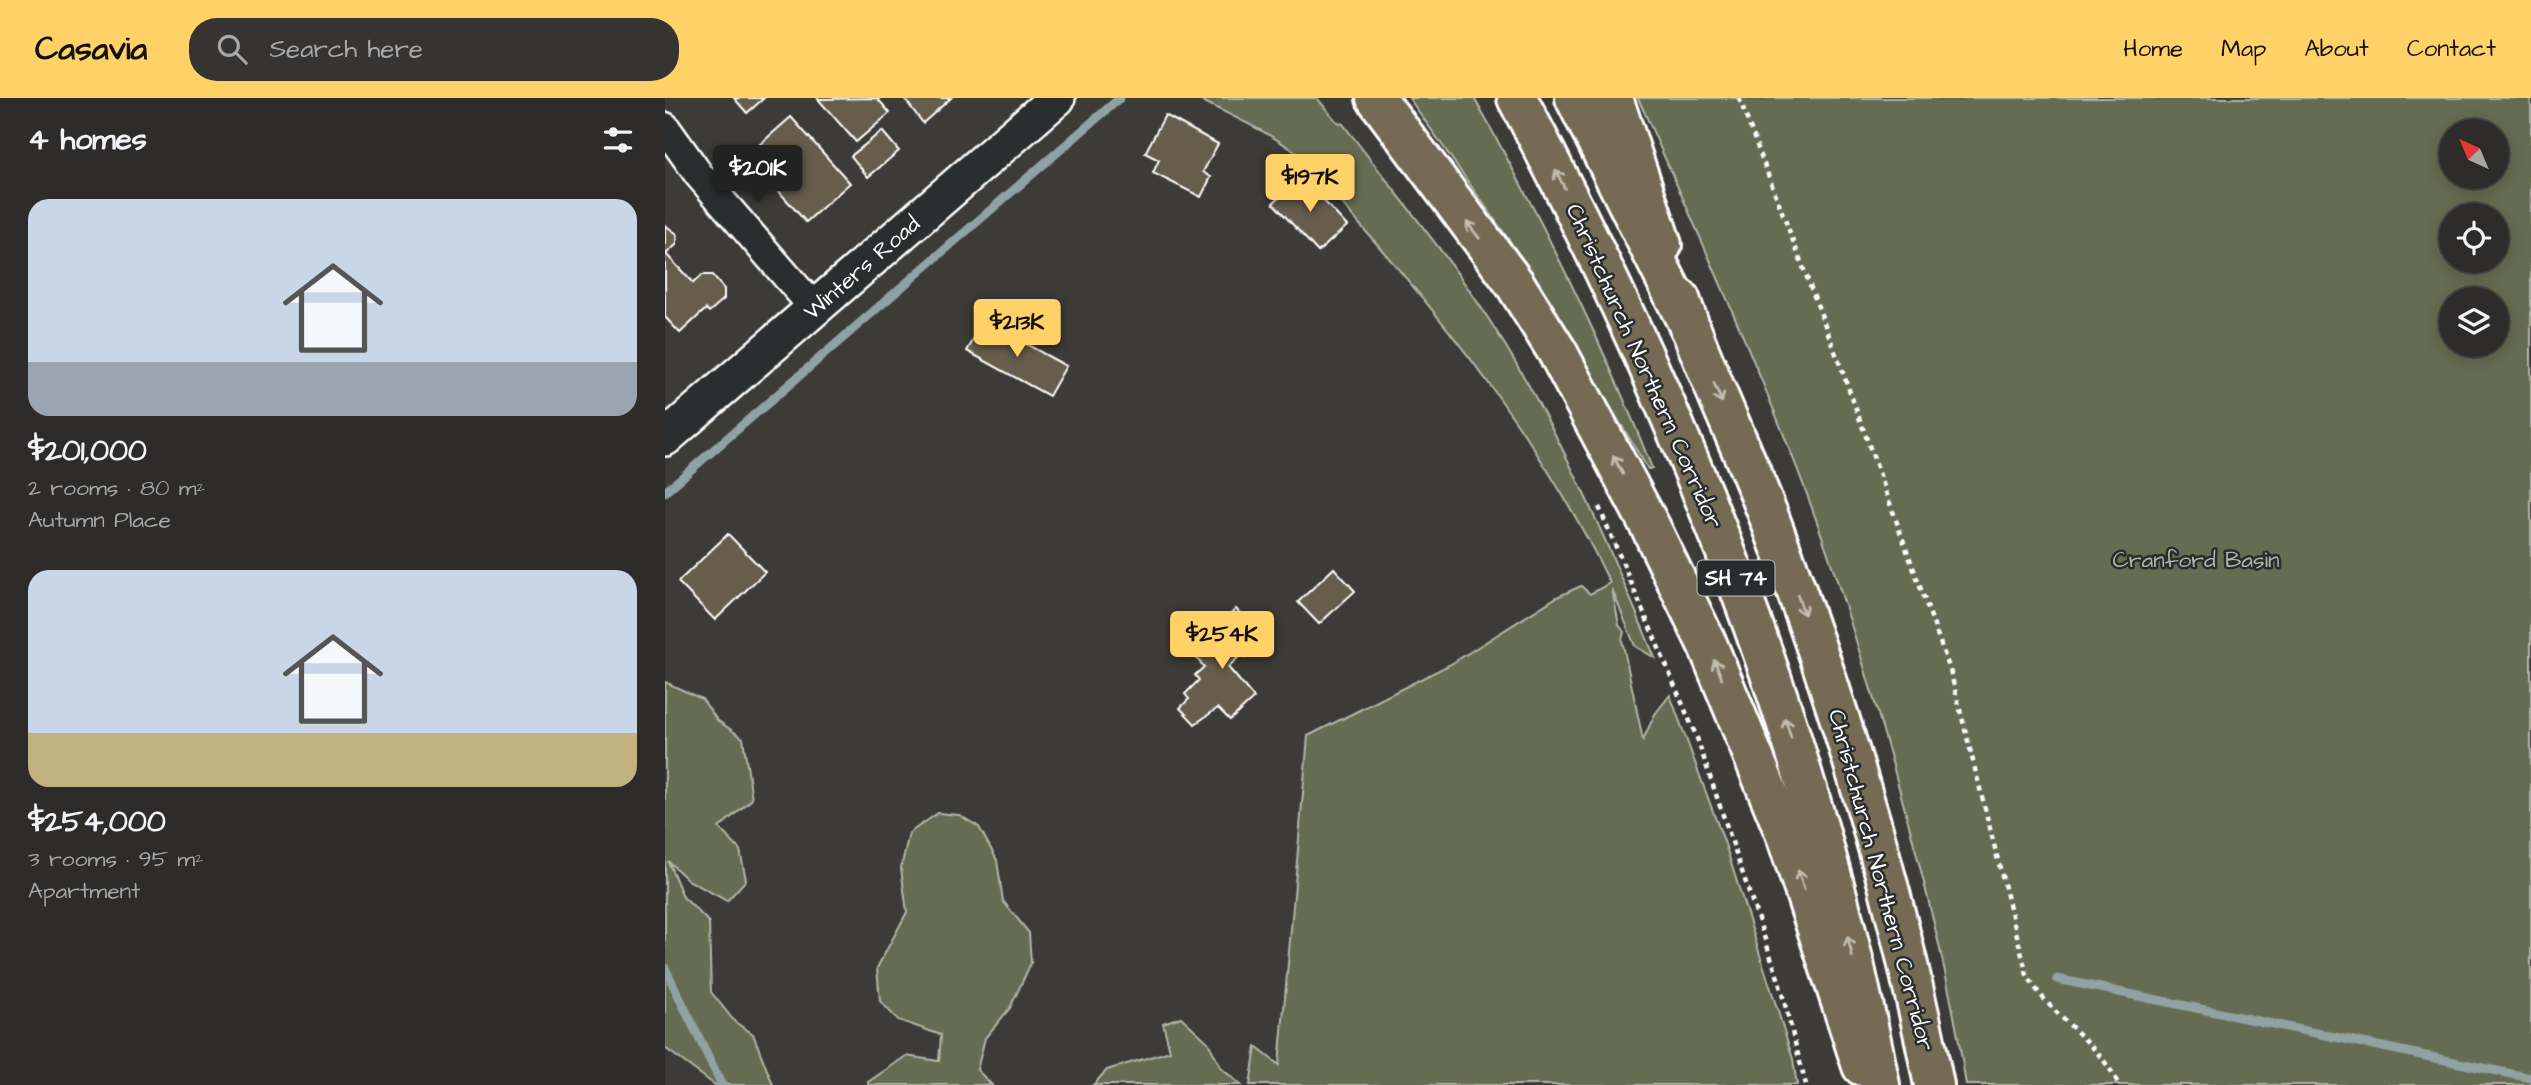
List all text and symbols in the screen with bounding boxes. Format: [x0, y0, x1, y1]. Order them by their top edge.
search box [189, 18, 679, 81]
text: Casavia [35, 26, 147, 72]
icon: search [213, 30, 251, 68]
text: Search here [269, 31, 423, 67]
text: Home [2123, 32, 2183, 66]
text: Map [2221, 32, 2266, 66]
text: About [2304, 32, 2369, 66]
text: Contact [2407, 32, 2496, 66]
text: 4 homes [28, 119, 147, 161]
north arrow [2439, 119, 2509, 189]
map controls [2439, 119, 2509, 357]
icon: filters [599, 121, 637, 159]
pin: $201K [709, 146, 807, 205]
text: $201K [729, 152, 787, 184]
pin: $197K [1261, 155, 1359, 214]
text: $197K [1282, 161, 1338, 193]
one-way arrow [1552, 169, 1566, 190]
street label: Christchurch Northern Corridor [1558, 199, 1730, 534]
button: locate [2439, 203, 2509, 273]
street label: Winters Road [797, 208, 927, 328]
one-way arrow [1466, 221, 1481, 240]
icon: home [270, 245, 396, 371]
button: layers [2439, 287, 2509, 357]
pin: $213K [968, 300, 1066, 359]
text: $213K [990, 306, 1044, 338]
one-way arrow [1712, 382, 1725, 403]
text: $201,000 [28, 430, 147, 472]
one-way arrow [1610, 455, 1624, 476]
text: 2 rooms · 80 m² [28, 472, 205, 504]
text: Autumn Place [28, 504, 171, 536]
park label: Cranford Basin [2112, 544, 2280, 576]
road number: SH 74 [1697, 560, 1775, 596]
one-way arrow [1796, 593, 1808, 615]
pin: $254K [1173, 612, 1271, 671]
icon: home [270, 616, 396, 742]
text: $254K [1186, 618, 1258, 650]
one-way arrow [1710, 659, 1723, 680]
street label: Christchurch Northern Corridor [1820, 706, 1942, 1055]
one-way arrow [1781, 717, 1794, 739]
text: $254,000 [28, 801, 166, 843]
text: 3 rooms · 95 m² [28, 843, 204, 875]
one-way arrow [1794, 870, 1806, 892]
text: Apartment [28, 875, 140, 907]
one-way arrow [1843, 936, 1856, 959]

